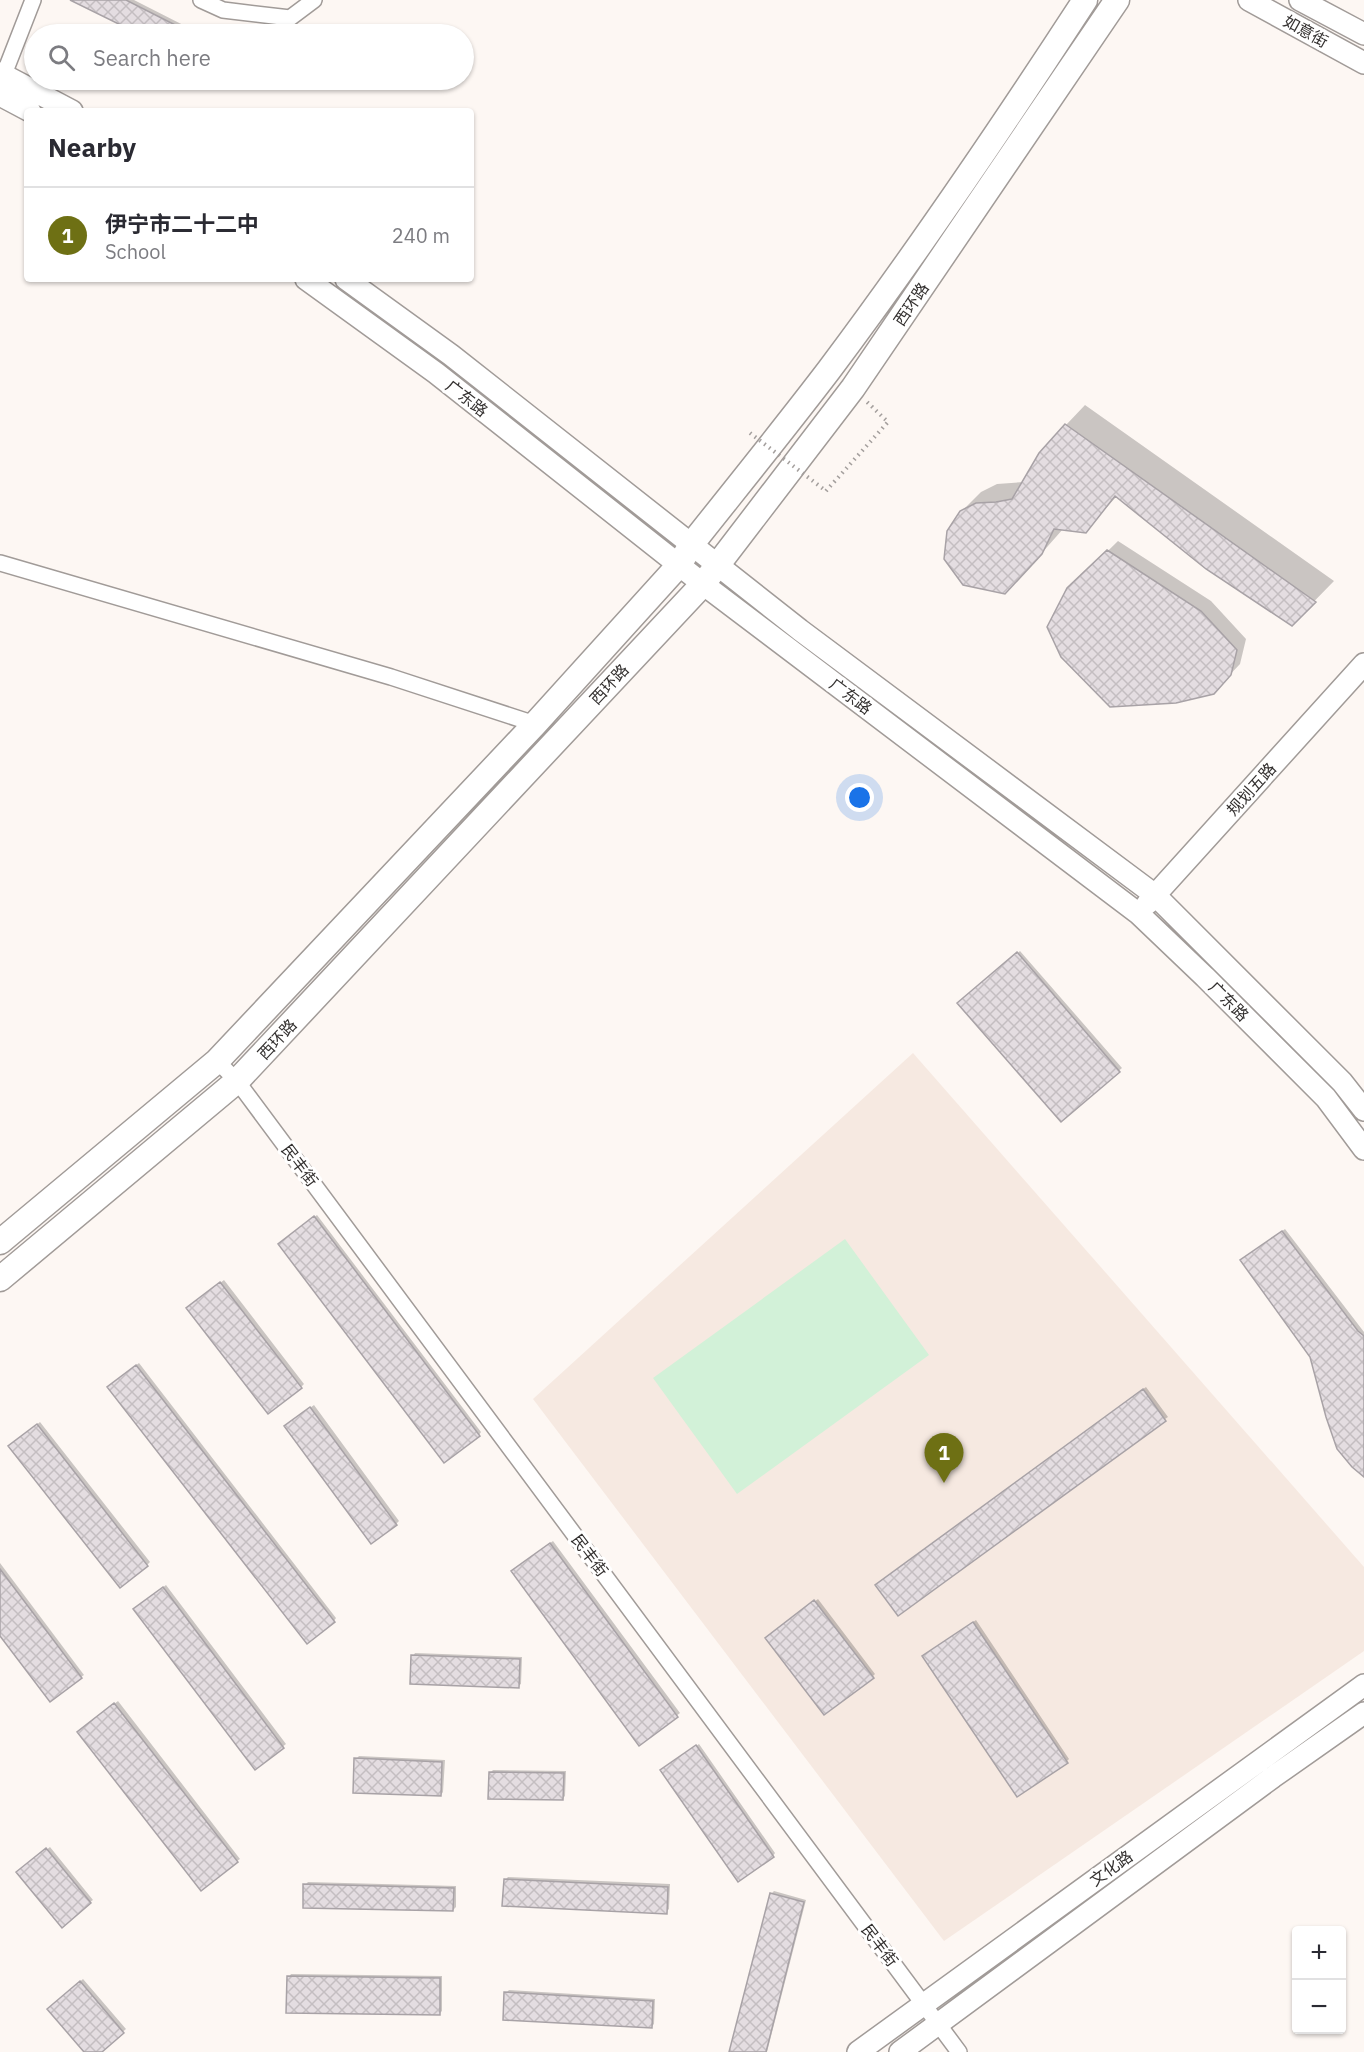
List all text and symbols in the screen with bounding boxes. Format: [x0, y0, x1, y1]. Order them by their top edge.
street label: 如意街 [1280, 11, 1332, 51]
search box [24, 24, 474, 90]
icon: search [45, 41, 78, 74]
text: Search here [93, 43, 211, 72]
text: Nearby [48, 130, 136, 164]
text: 伊宁市二十二中 [105, 209, 259, 238]
text: 1 [62, 222, 74, 249]
text: 240 m [392, 222, 450, 249]
text: School [105, 238, 166, 265]
street label: 西环路 [889, 279, 933, 329]
street label: 广东路 [442, 375, 492, 421]
street label: 西环路 [585, 660, 633, 708]
street label: 广东路 [826, 674, 876, 718]
street label: 规划五路 [1222, 759, 1280, 819]
your location [845, 783, 874, 812]
street label: 广东路 [1205, 977, 1253, 1025]
street label: 西环路 [253, 1015, 301, 1063]
street label: 民丰街 [278, 1140, 322, 1190]
pin: 1 [924, 1434, 964, 1483]
street label: 民丰街 [568, 1530, 612, 1580]
street label: 文化路 [1086, 1846, 1136, 1890]
street label: 民丰街 [858, 1920, 902, 1970]
map controls [1292, 1926, 1346, 2034]
button: + [1292, 1926, 1346, 1980]
button: − [1292, 1980, 1346, 2034]

